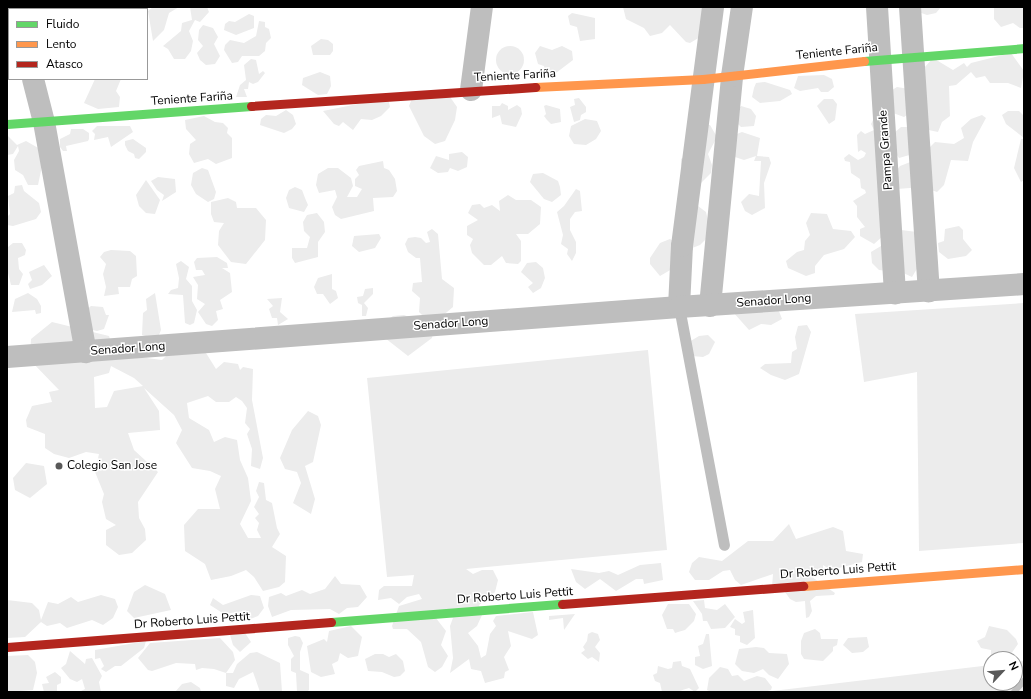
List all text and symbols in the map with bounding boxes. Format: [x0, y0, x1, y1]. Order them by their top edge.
legend [8, 8, 148, 80]
text: Fluido [46, 16, 79, 32]
text: Lento [46, 36, 76, 52]
street label: Teniente Fariña [795, 41, 879, 63]
text: Atasco [46, 56, 83, 72]
street label: Teniente Fariña [474, 67, 556, 85]
street label: Teniente Fariña [151, 89, 233, 109]
street label: Pampa Grande [876, 110, 896, 190]
street label: Senador Long [736, 291, 812, 311]
street label: Senador Long [413, 314, 489, 334]
street label: Senador Long [90, 339, 166, 359]
place label: Colegio San Jose [67, 459, 157, 473]
marker: Colegio San Jose [54, 461, 64, 471]
street label: Dr Roberto Luis Pettit [779, 560, 897, 582]
street label: Dr Roberto Luis Pettit [456, 585, 574, 607]
street label: Dr Roberto Luis Pettit [133, 610, 251, 632]
north arrow [983, 651, 1023, 691]
text: N [1005, 659, 1022, 673]

